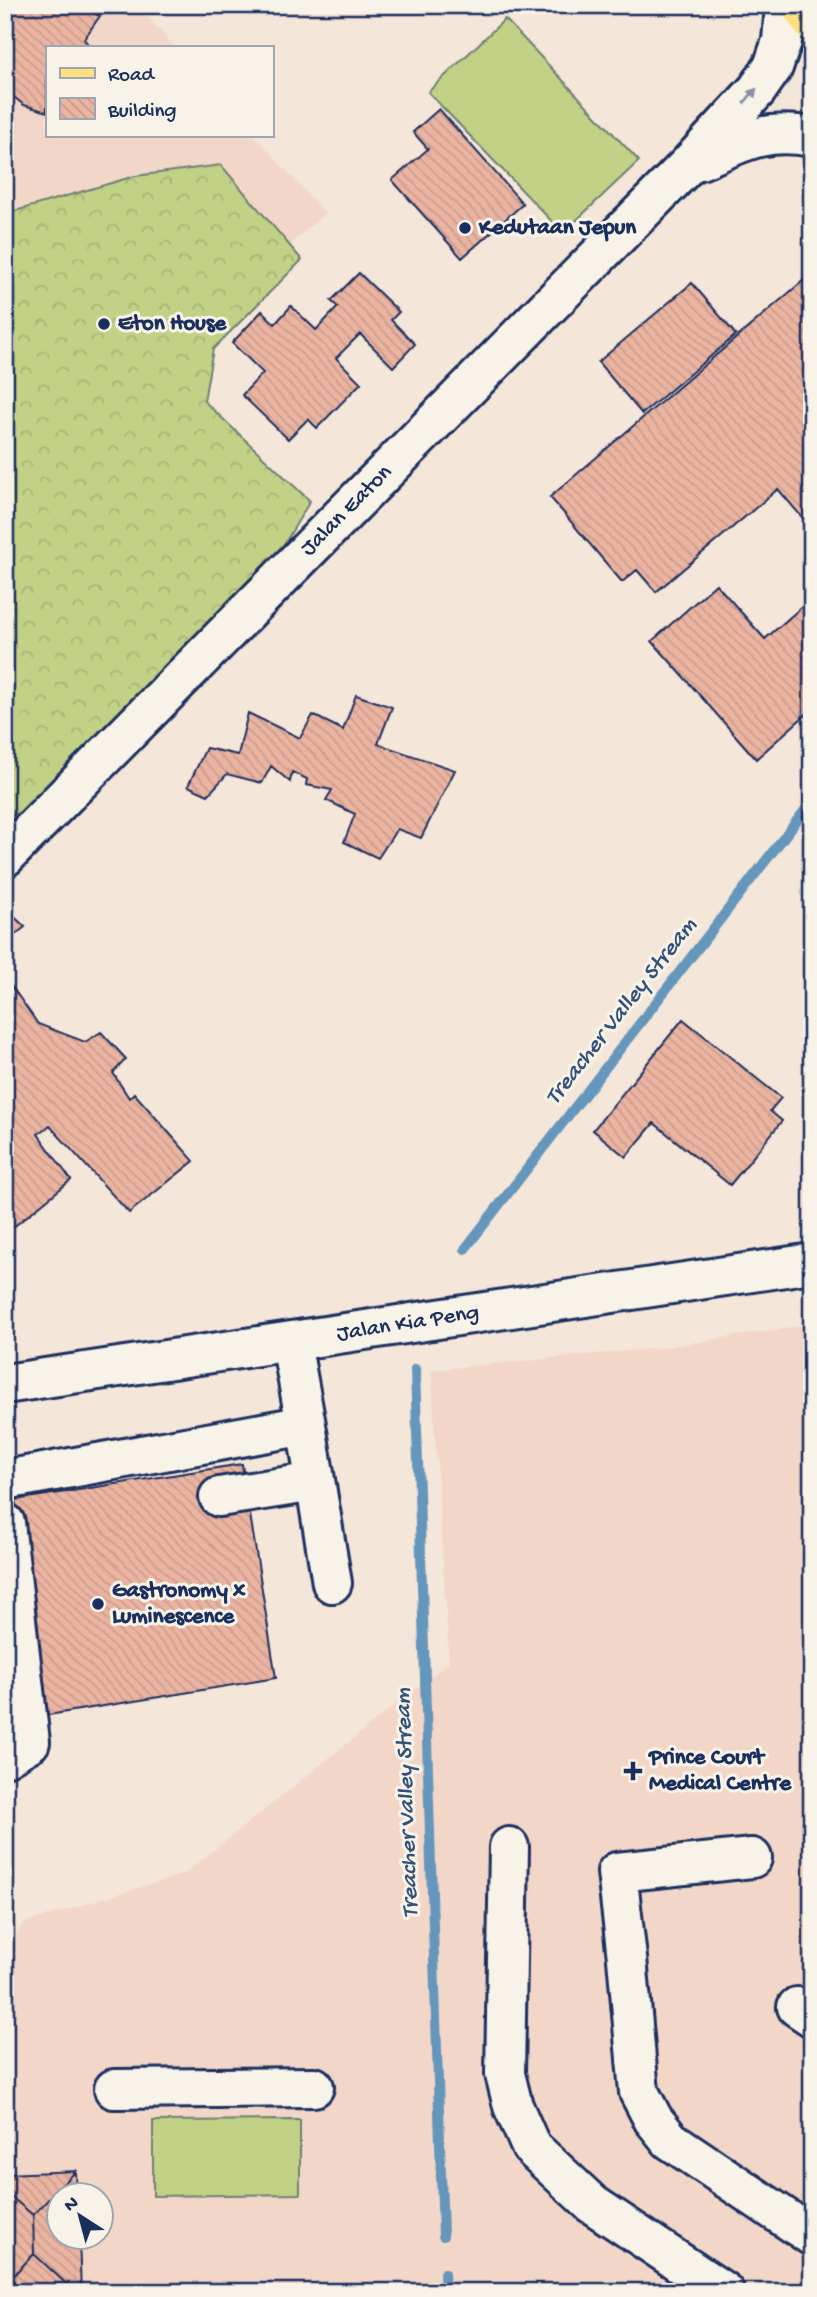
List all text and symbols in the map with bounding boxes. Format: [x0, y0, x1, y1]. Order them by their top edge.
legend [46, 46, 273, 136]
text: Road [108, 64, 156, 89]
one-way arrow [742, 88, 757, 105]
text: Building [107, 100, 177, 125]
place label: Kedutaan Jepun [478, 215, 637, 242]
marker: Kedutaan Jepun [457, 220, 473, 236]
place label: Eton House [118, 311, 227, 338]
marker: Eton House [96, 316, 112, 332]
street label: Jalan Eaton [296, 460, 398, 562]
water label: Treacher Valley Stream [540, 912, 704, 1112]
street label: Jalan Kia Peng [335, 1299, 481, 1349]
place label: Gastronomy x Luminescence [112, 1578, 246, 1631]
marker: Gastronomy x Luminescence [90, 1596, 106, 1612]
water label: Treacher Valley Stream [389, 1687, 427, 1919]
place label: Prince Court Medical Centre [647, 1745, 792, 1798]
marker: Prince Court Medical Centre [623, 1761, 643, 1781]
north arrow [46, 2182, 116, 2252]
text: N [60, 2192, 84, 2218]

